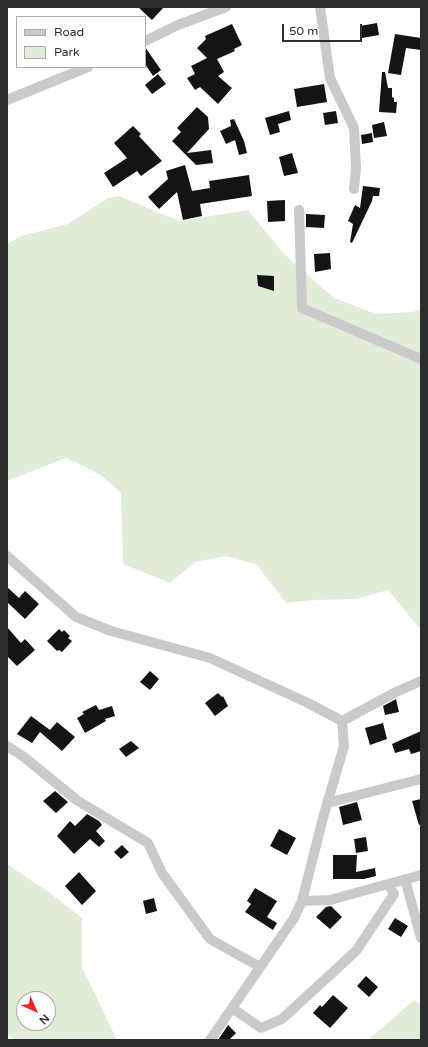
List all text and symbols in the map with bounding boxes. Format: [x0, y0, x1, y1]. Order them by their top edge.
legend [16, 16, 146, 68]
scale bar [284, 16, 364, 42]
text: 50 m [289, 24, 318, 38]
text: Road [54, 25, 84, 39]
text: Park [54, 45, 80, 59]
north arrow [16, 991, 56, 1031]
text: N [36, 1011, 52, 1027]

